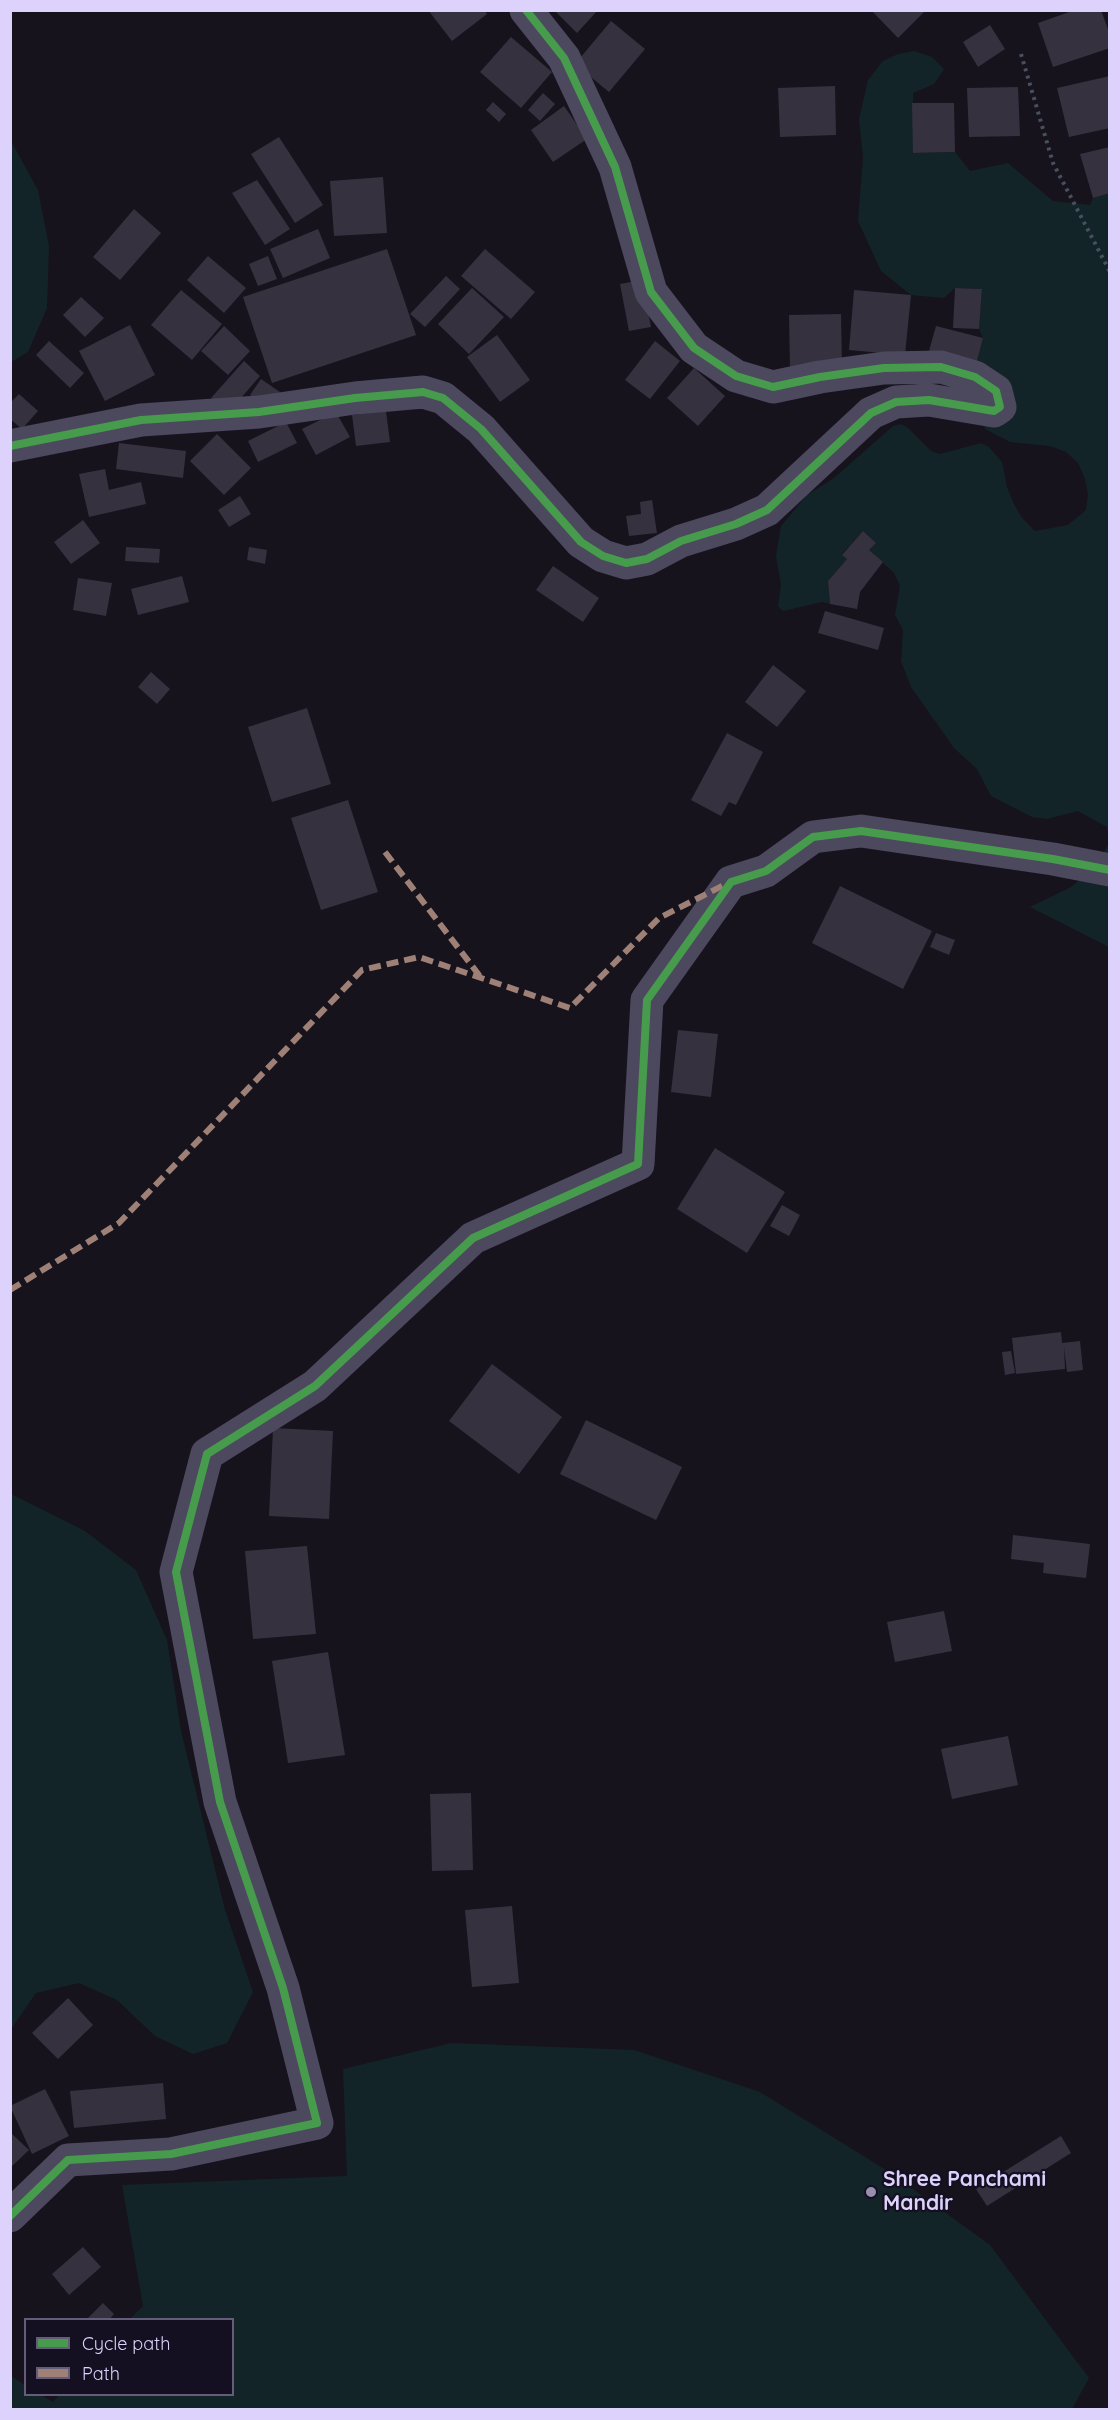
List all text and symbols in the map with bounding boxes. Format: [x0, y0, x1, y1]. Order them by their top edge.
place label: Shree Panchami Mandir [883, 2167, 1046, 2217]
marker: Shree Panchami Mandir [864, 2185, 878, 2199]
legend [24, 2318, 234, 2396]
text: Cycle path [82, 2332, 170, 2355]
text: Path [82, 2362, 120, 2385]

